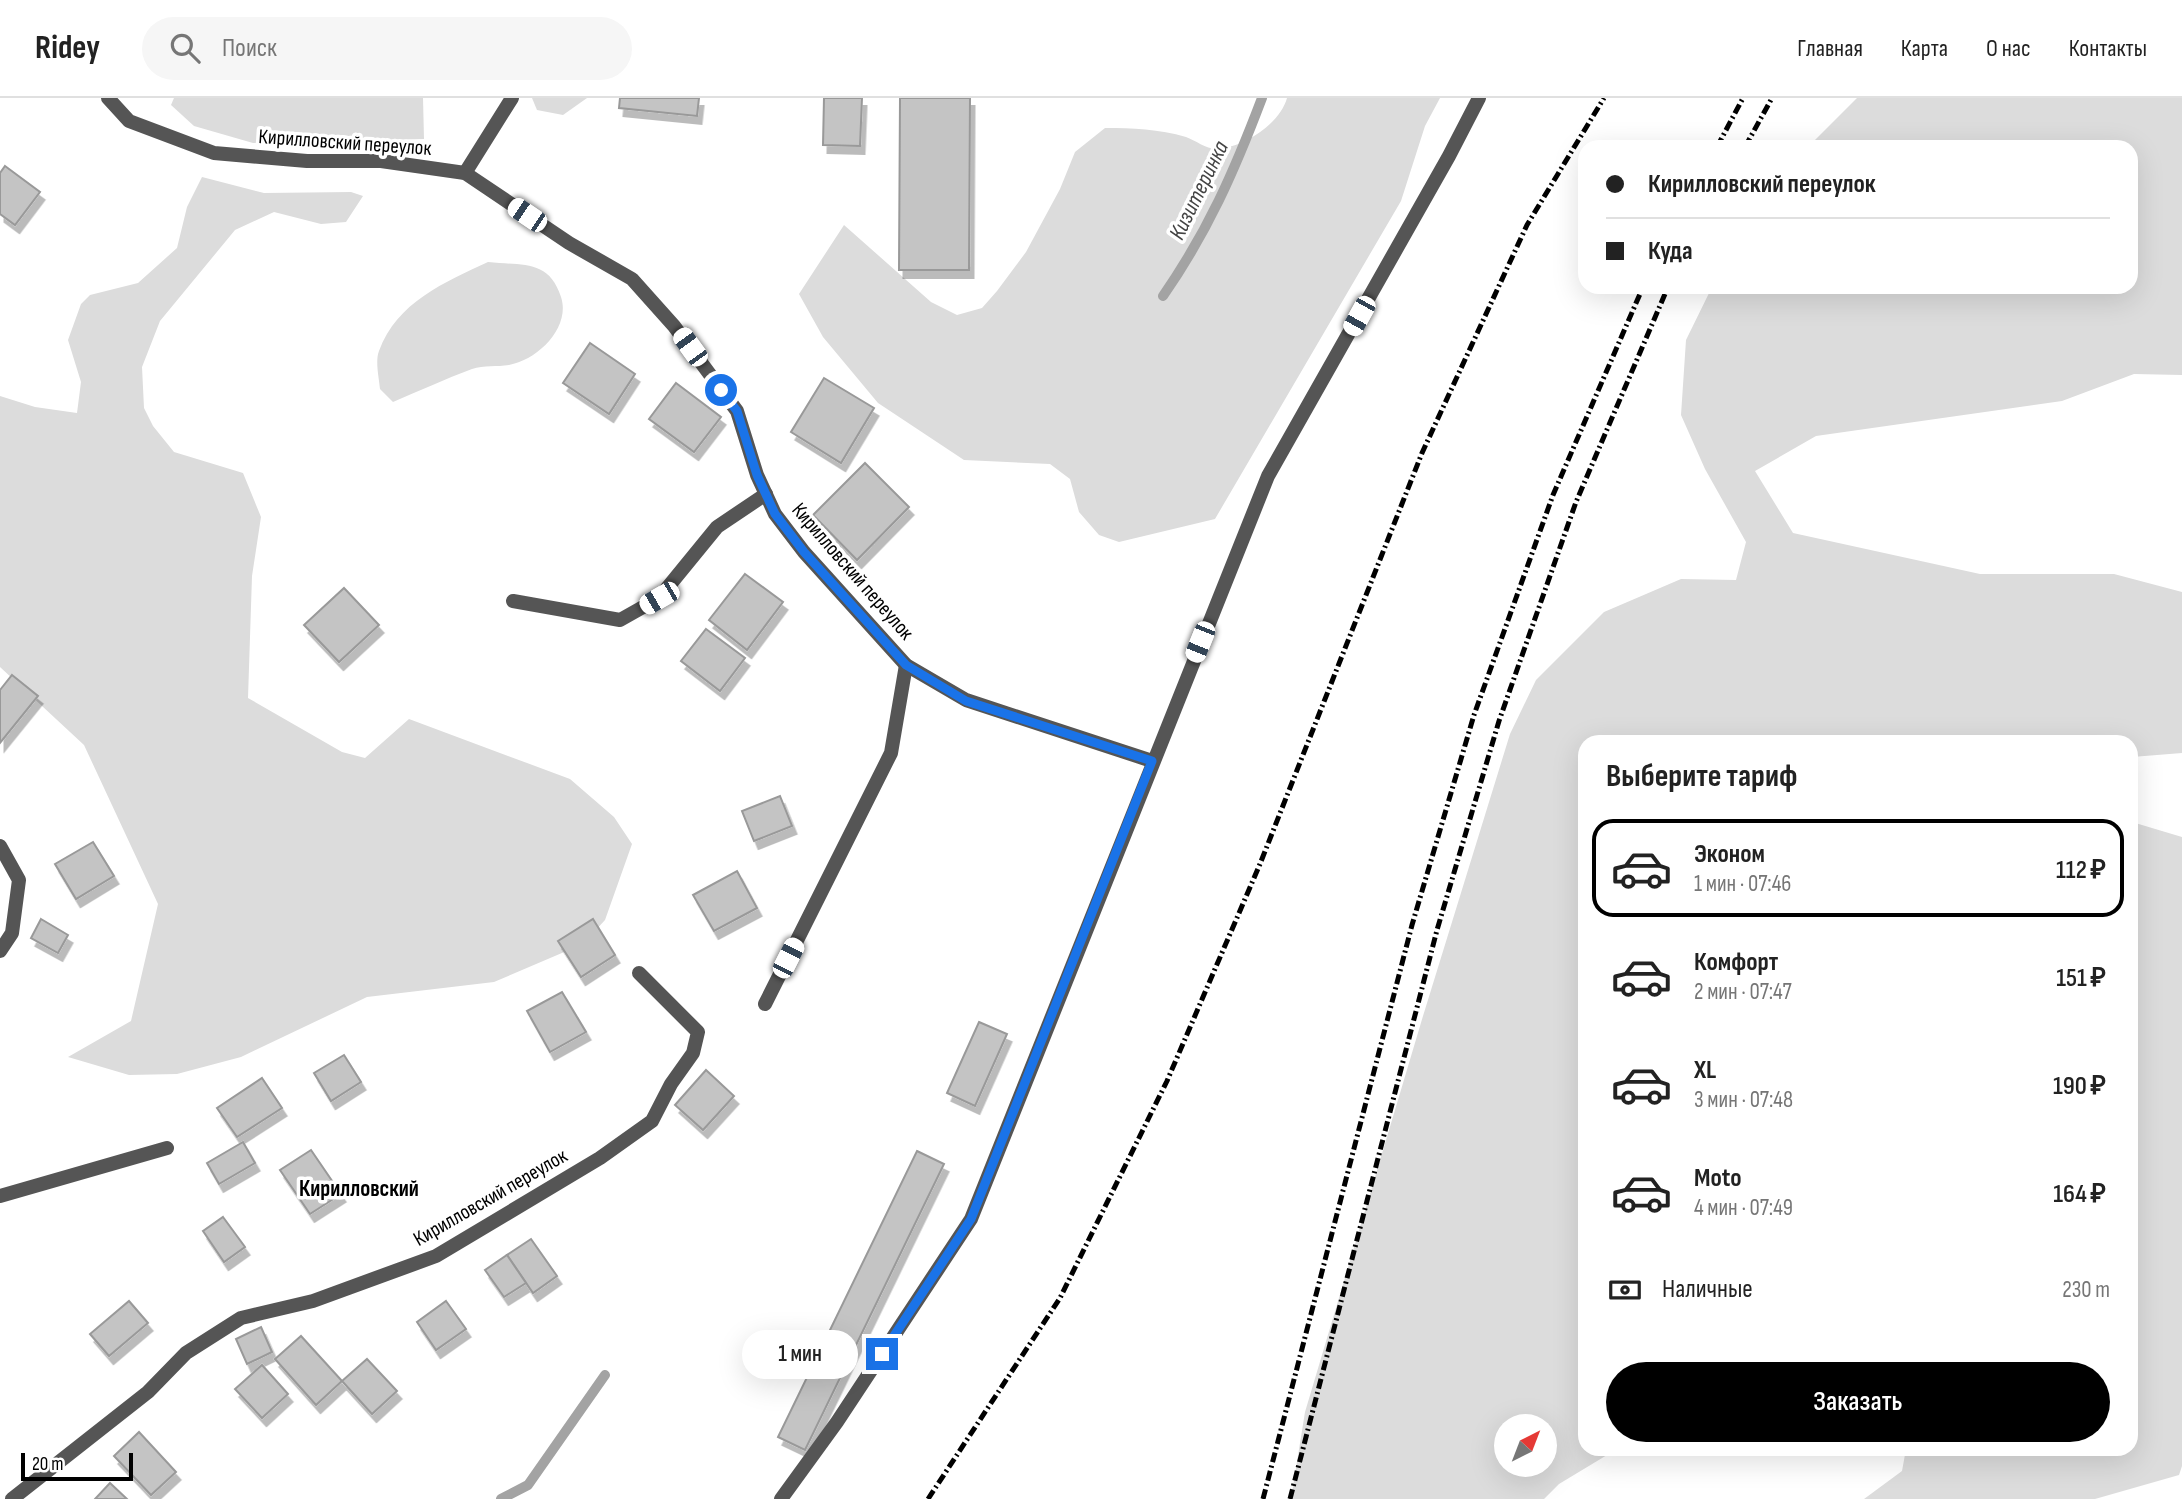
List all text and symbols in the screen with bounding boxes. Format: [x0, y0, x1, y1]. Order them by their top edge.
search box [142, 17, 632, 80]
text: Ridey [35, 28, 100, 68]
icon: search [166, 29, 204, 67]
text: Поиск [222, 33, 277, 64]
text: Главная [1797, 34, 1863, 63]
text: Карта [1901, 34, 1948, 63]
text: О нас [1986, 34, 2031, 63]
text: Контакты [2069, 34, 2147, 63]
street label: Кирилловский переулок [258, 124, 432, 161]
water label: Кизитеринка [1163, 136, 1235, 244]
text: Кирилловский переулок [1648, 169, 1876, 200]
car [504, 195, 551, 235]
text: Куда [1648, 236, 1693, 267]
car [1340, 293, 1379, 339]
car [670, 324, 711, 370]
route start [705, 374, 737, 406]
street label: Кирилловский переулок [786, 498, 919, 645]
car [636, 578, 683, 618]
car [1183, 619, 1218, 665]
text: Выберите тариф [1606, 757, 1797, 796]
icon: car [1610, 837, 1673, 900]
text: Эконом [1694, 839, 1765, 870]
text: 112 ₽ [2056, 855, 2106, 886]
text: 1 мин · 07:46 [1694, 870, 1791, 898]
car [770, 935, 807, 981]
icon: car [1610, 945, 1673, 1008]
text: Комфорт [1694, 947, 1778, 978]
text: 151 ₽ [2056, 963, 2106, 994]
text: 2 мин · 07:47 [1694, 978, 1792, 1006]
icon: car [1610, 1053, 1673, 1116]
text: XL [1694, 1055, 1716, 1086]
text: 190 ₽ [2053, 1071, 2106, 1102]
text: 3 мин · 07:48 [1694, 1086, 1793, 1114]
street label: Кирилловский переулок [409, 1143, 572, 1252]
icon: car [1610, 1161, 1673, 1224]
text: Moto [1694, 1163, 1742, 1194]
district label: Кирилловский [299, 1175, 419, 1203]
text: 164 ₽ [2053, 1179, 2106, 1210]
text: 4 мин · 07:49 [1694, 1194, 1793, 1222]
icon: cash [1606, 1271, 1644, 1309]
text: Наличные [1662, 1274, 1753, 1305]
text: 230 m [2062, 1276, 2110, 1304]
callout: 1 мин [742, 1330, 858, 1378]
route end [866, 1338, 898, 1370]
text: 1 мин [778, 1340, 822, 1368]
button: Заказать [1606, 1362, 2110, 1442]
north arrow [1494, 1414, 1558, 1477]
map controls [1494, 1414, 1557, 1477]
scale bar [21, 1450, 133, 1482]
text: 20 m [32, 1453, 64, 1476]

